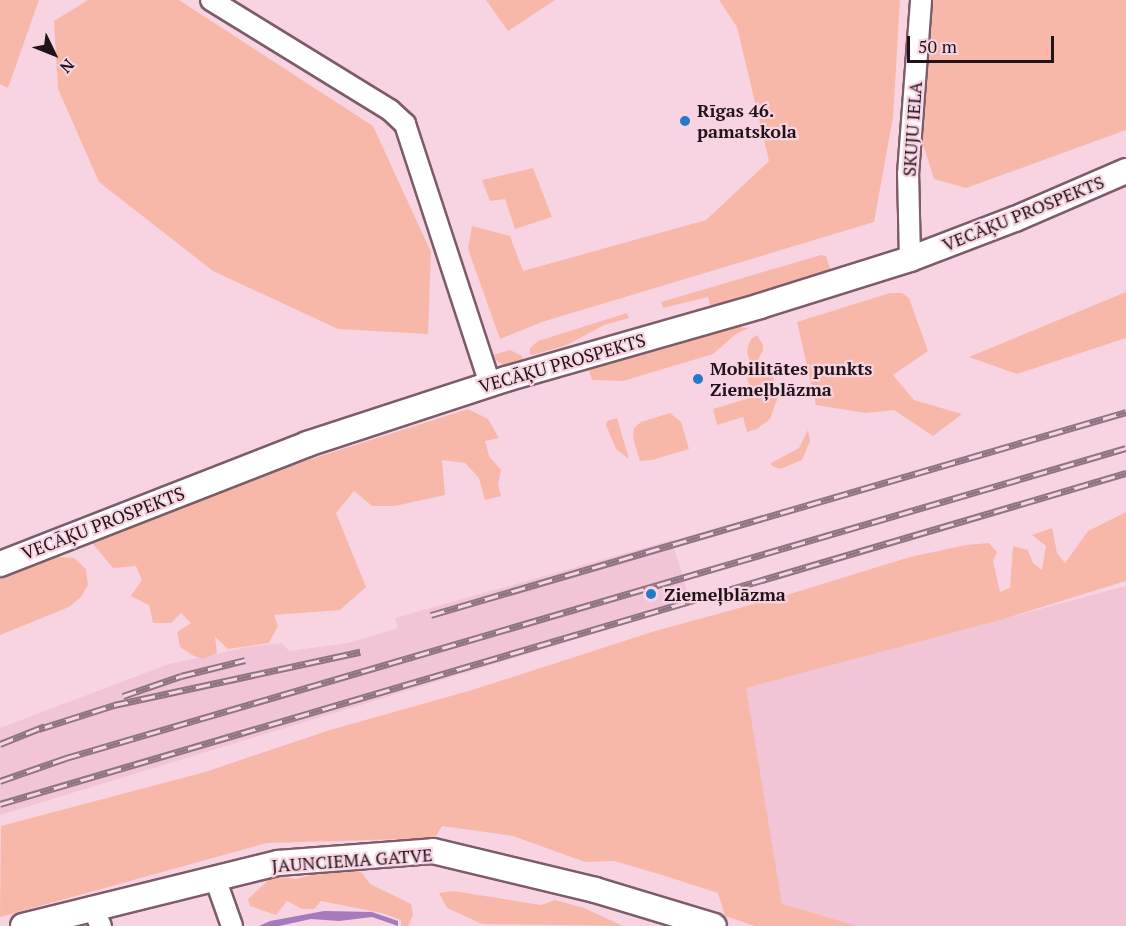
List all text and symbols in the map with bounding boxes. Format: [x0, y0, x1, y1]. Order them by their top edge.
north arrow [24, 24, 84, 84]
scale bar [910, 24, 1057, 62]
text: 50 m [918, 34, 957, 58]
text: N [55, 54, 79, 78]
street label: SKUJU IELA [898, 81, 926, 177]
place label: Rīgas 46. pamatskola [697, 100, 797, 142]
marker: Rīgas 46. pamatskola [678, 114, 692, 128]
street label: VECĀĶU PROSPEKTS [939, 171, 1107, 255]
street label: VECĀĶU PROSPEKTS [476, 329, 648, 397]
place label: Mobilitātes punkts Ziemeļblāzma [710, 358, 873, 400]
marker: Mobilitātes punkts Ziemeļblāzma [691, 372, 705, 386]
street label: VECĀĶU PROSPEKTS [19, 482, 187, 564]
place label: Ziemeļblāzma [664, 583, 786, 605]
marker: Ziemeļblāzma [642, 585, 660, 603]
street label: JAUNCIEMA GATVE [271, 844, 433, 876]

